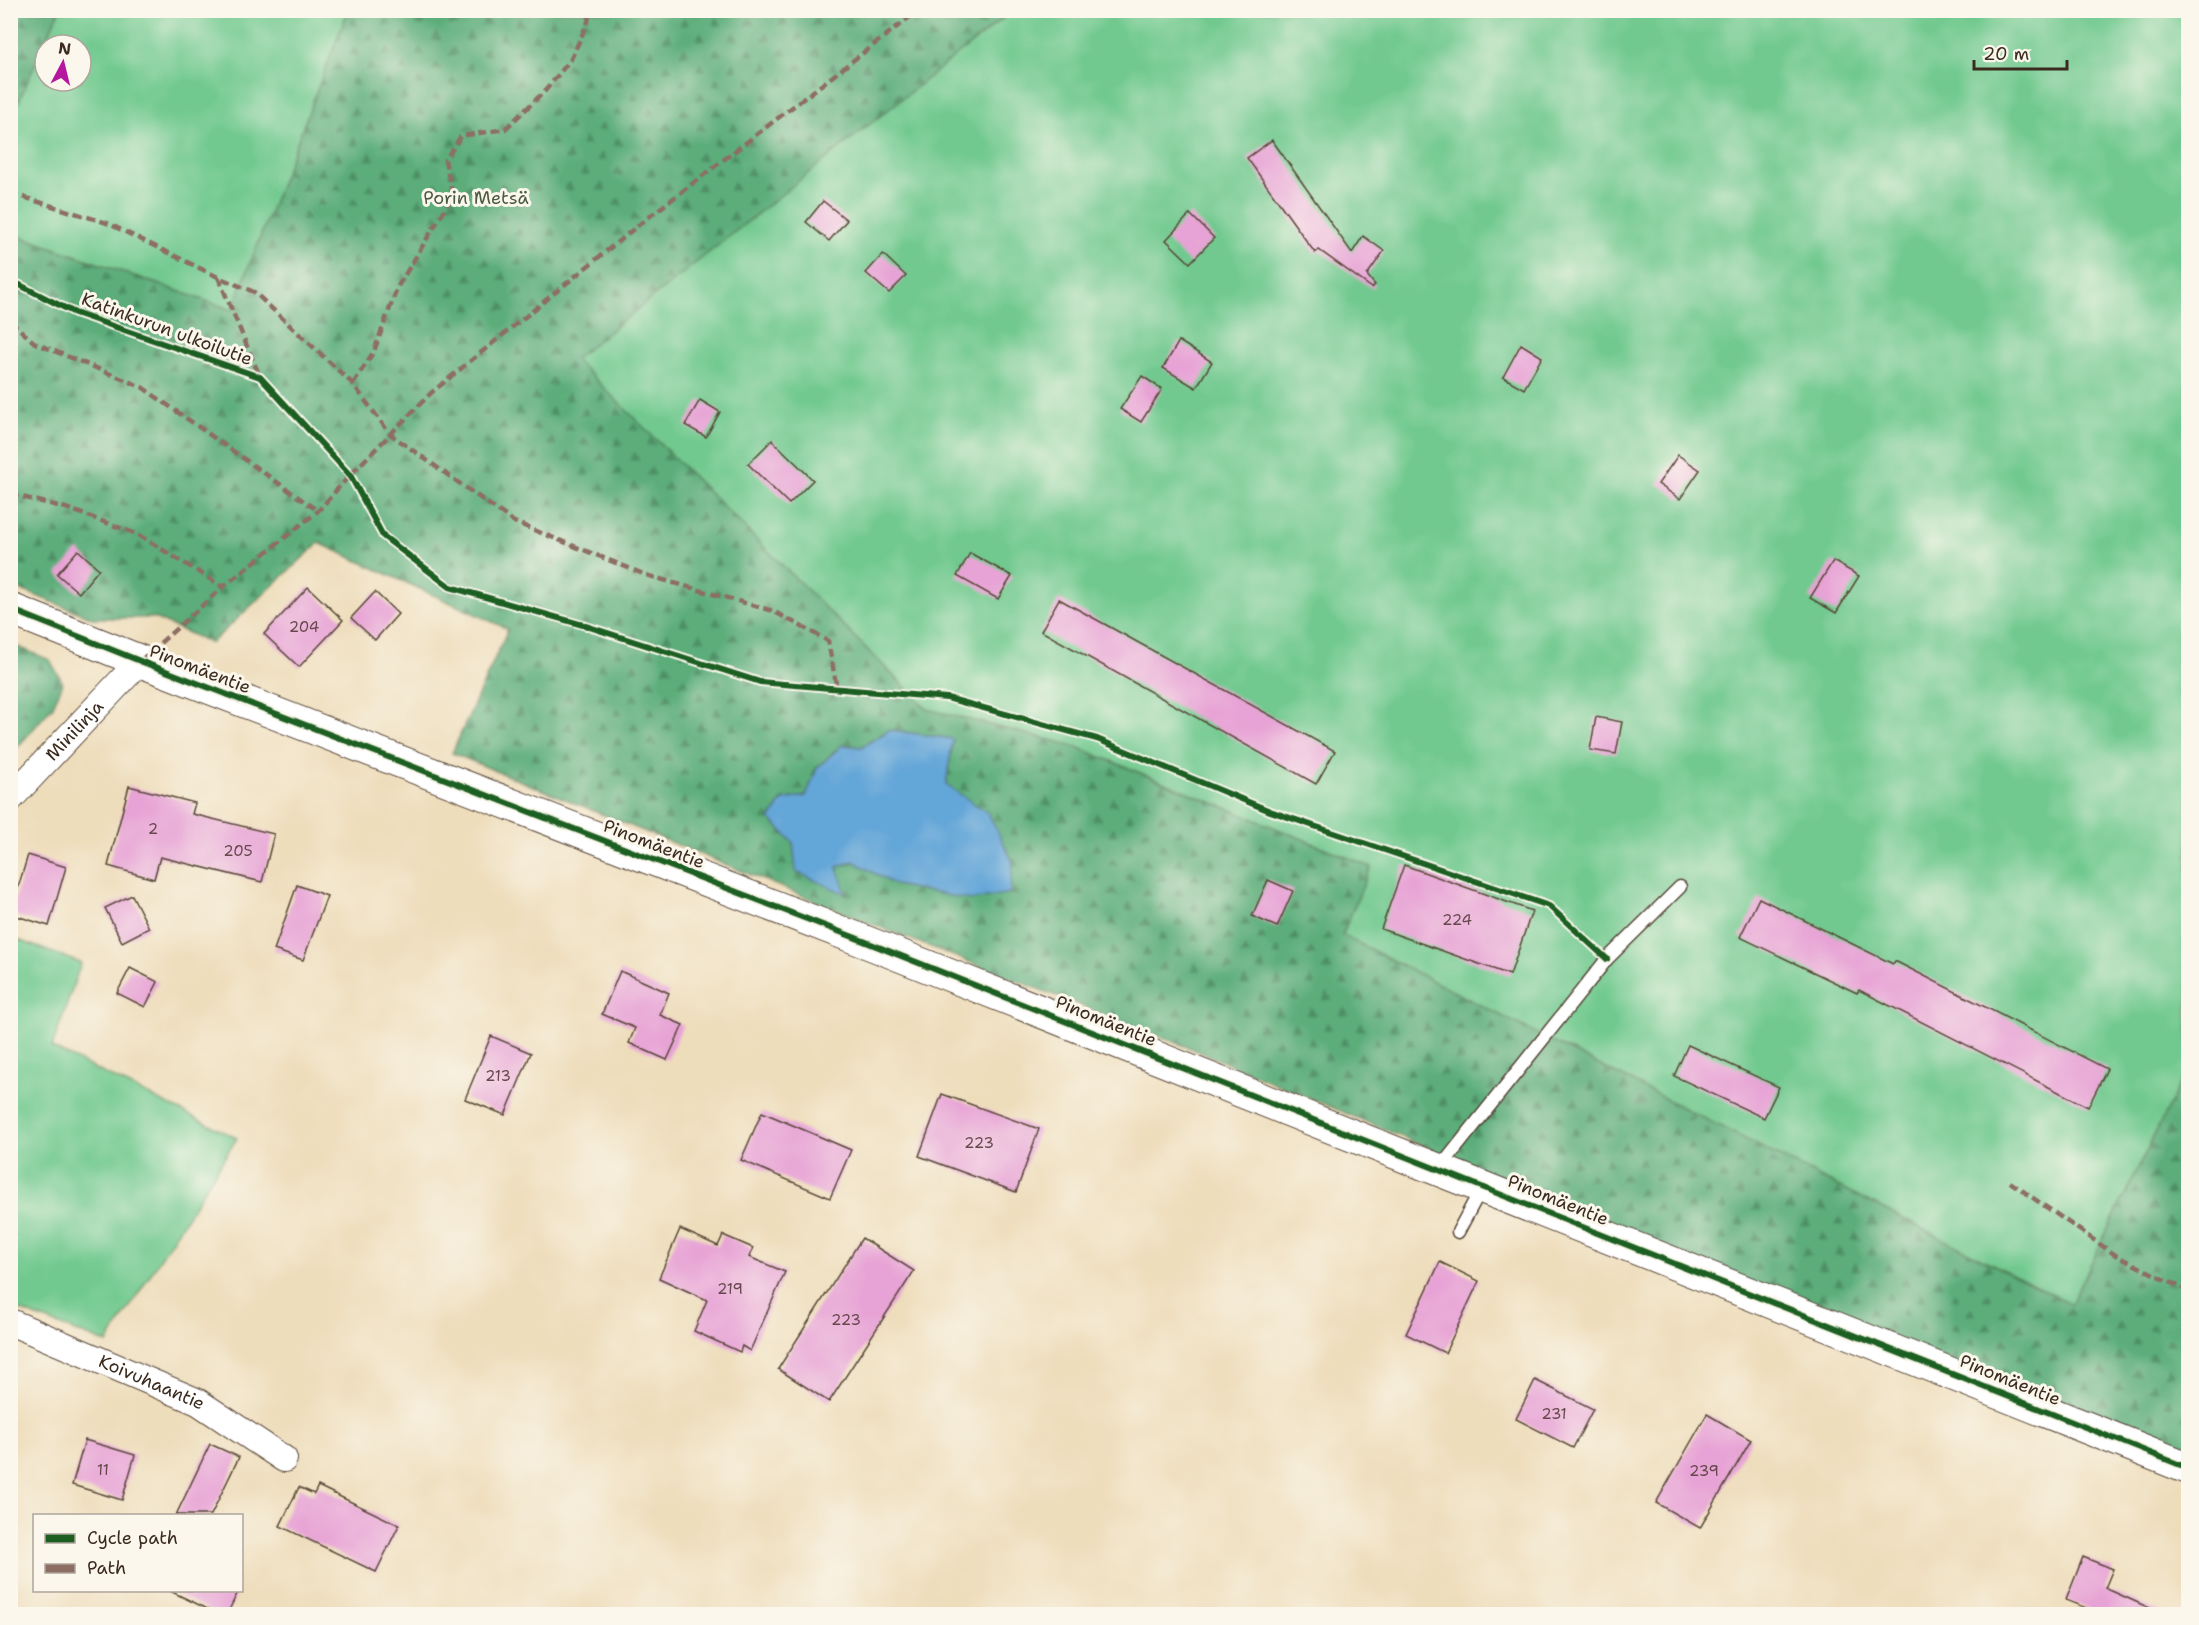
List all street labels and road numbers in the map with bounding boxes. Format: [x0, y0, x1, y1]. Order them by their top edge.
street label: Katinkurun ulkoilutie [78, 287, 256, 371]
street label: Pinomäentie [146, 639, 254, 699]
street label: Minilinja [40, 695, 109, 766]
street label: Pinomäentie [600, 814, 708, 874]
street label: Pinomäentie [1052, 990, 1160, 1052]
street label: Pinomäentie [1504, 1169, 1612, 1231]
street label: Koivuhaantie [95, 1349, 210, 1415]
street label: Pinomäentie [1956, 1349, 2064, 1411]

